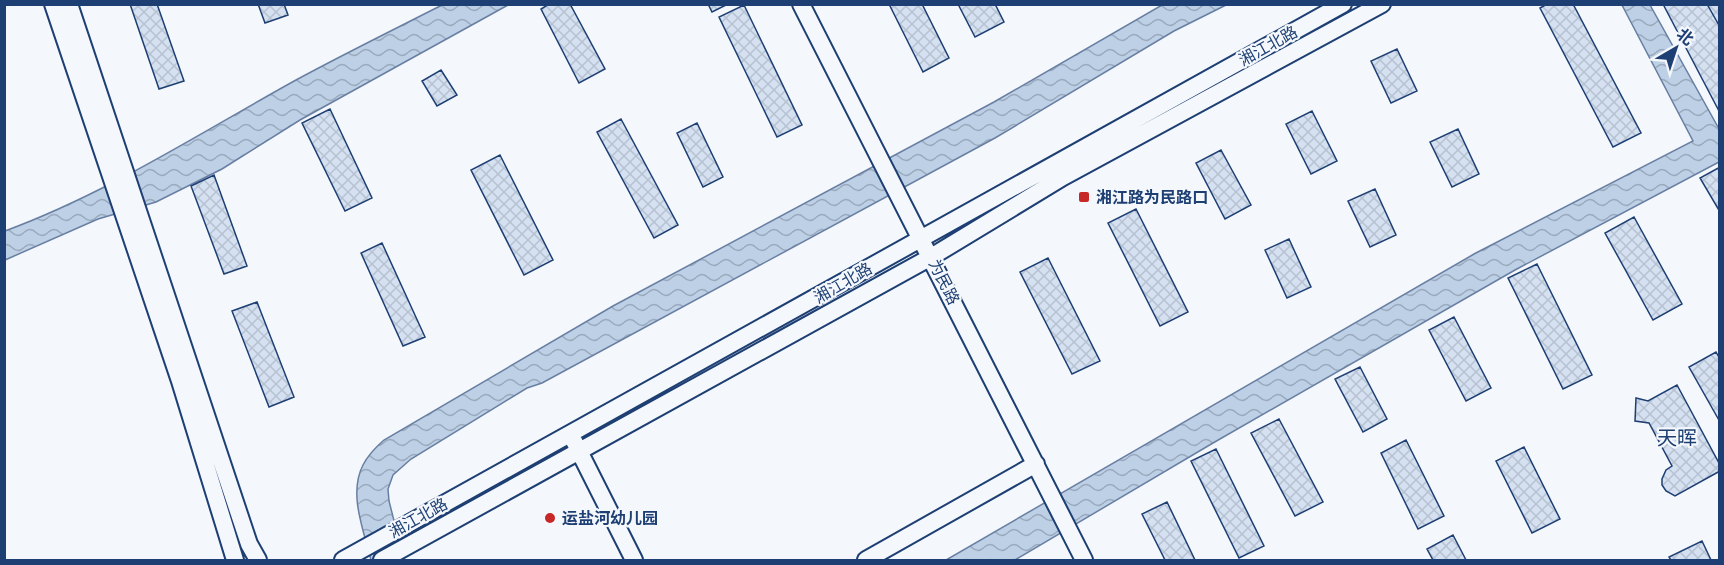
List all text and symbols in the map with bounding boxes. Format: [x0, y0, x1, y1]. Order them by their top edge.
north arrow [1646, 18, 1706, 78]
street label: 湘江北路 [1235, 22, 1301, 70]
text: 北 [1673, 24, 1697, 49]
place label: 湘江路为民路口 [1096, 188, 1208, 207]
marker: 湘江路为民路口 [1077, 190, 1091, 204]
street label: 为民路 [925, 256, 963, 308]
street label: 湘江北路 [811, 259, 875, 307]
district label: 天晖 [1657, 426, 1697, 450]
street label: 湘江北路 [385, 494, 451, 542]
place label: 运盐河幼儿园 [562, 509, 658, 528]
marker: 运盐河幼儿园 [543, 511, 557, 525]

